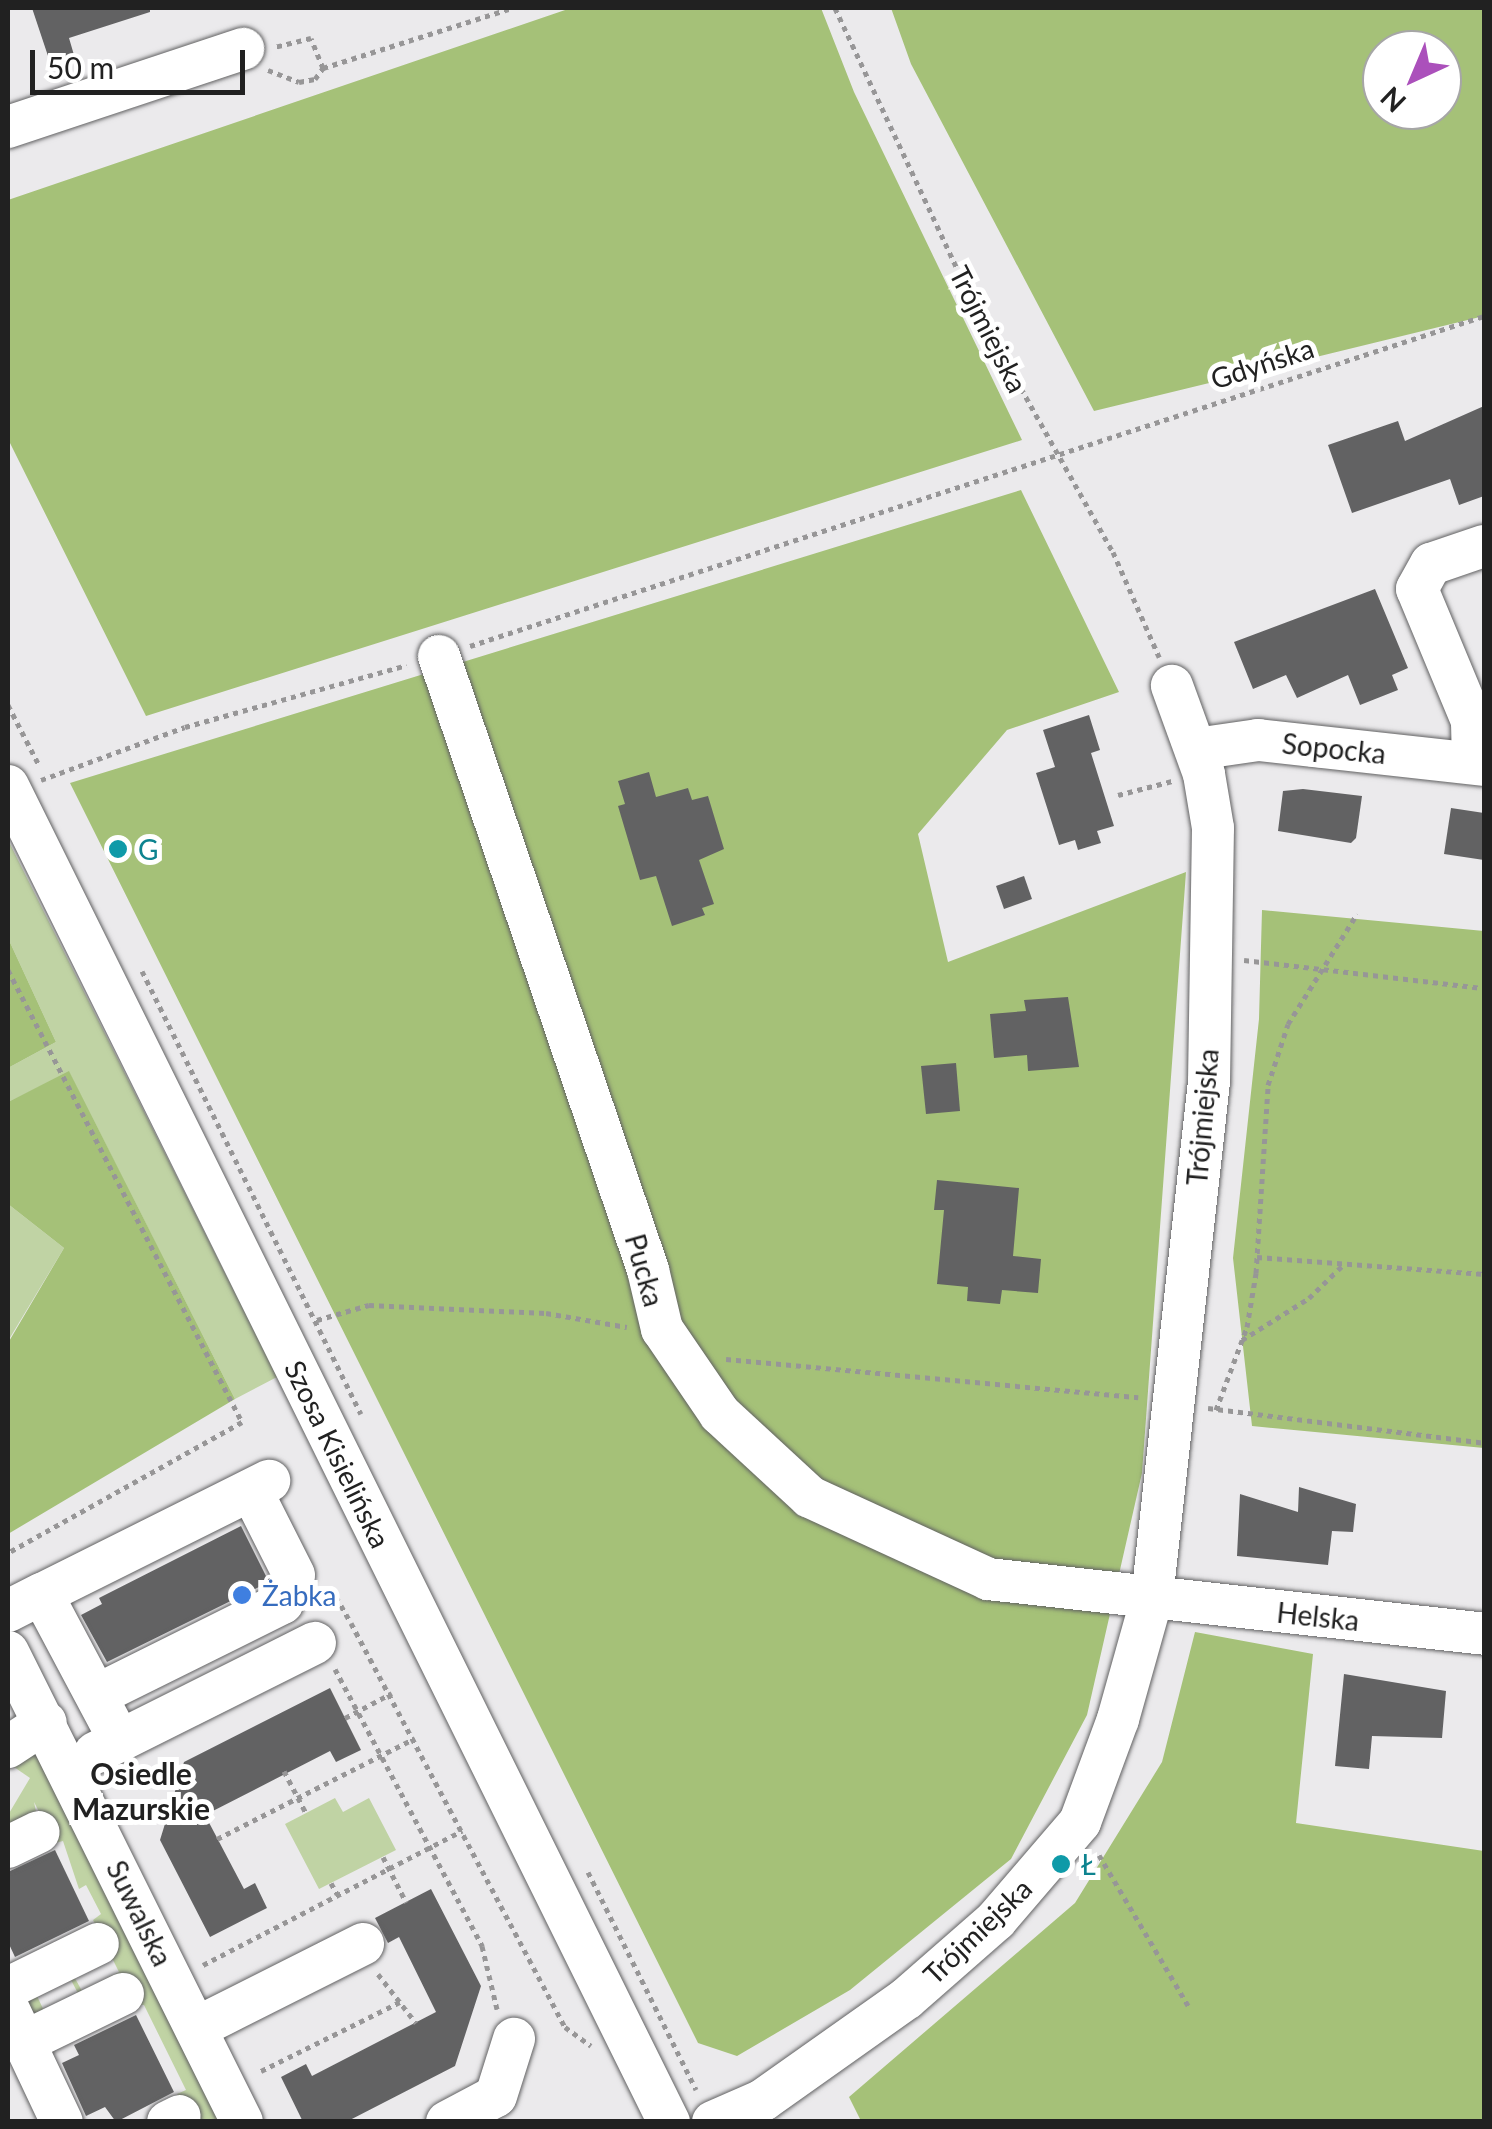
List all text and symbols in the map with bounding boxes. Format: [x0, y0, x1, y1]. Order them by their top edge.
scale bar [35, 30, 250, 92]
north arrow [1362, 30, 1462, 130]
text: 50 m [47, 49, 114, 85]
text: N [1373, 80, 1412, 120]
street label: Trójmiejska [943, 260, 1035, 398]
street label: Gdyńska [1206, 331, 1318, 395]
street label: Sopocka [1280, 726, 1388, 770]
place label: G [138, 832, 158, 866]
marker: G [107, 838, 129, 860]
street label: Trójmiejska [1179, 1047, 1225, 1187]
street label: Pucka [619, 1230, 671, 1310]
street label: Szosa Kisielińska [278, 1355, 398, 1553]
place label: Żabka [262, 1578, 336, 1612]
marker: Żabka [231, 1584, 253, 1606]
street label: Helska [1275, 1595, 1361, 1637]
district label: Osiedle Mazurskie [72, 1755, 210, 1826]
place label: Ł [1081, 1847, 1096, 1881]
marker: Ł [1050, 1853, 1072, 1875]
street label: Suwalska [100, 1855, 180, 1971]
street label: Trójmiejska [916, 1871, 1038, 1991]

